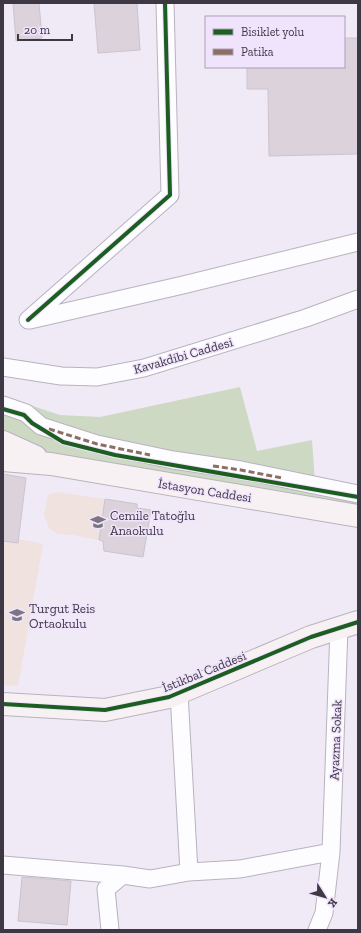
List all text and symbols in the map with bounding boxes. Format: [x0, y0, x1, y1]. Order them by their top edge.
scale bar [18, 16, 72, 42]
legend [205, 16, 345, 68]
text: 20 m [24, 23, 51, 37]
text: Bisiklet yolu [241, 25, 305, 39]
text: Patika [241, 45, 274, 59]
street label: Kavakdibi Caddesi [132, 334, 235, 377]
street label: İstasyon Caddesi [157, 476, 253, 505]
place label: Cemile Tatoğlu Anaokulu [110, 508, 196, 538]
school or university icon: Cemile Tatoğlu Anaokulu [89, 513, 107, 531]
place label: Turgut Reis Ortaokulu [29, 601, 96, 631]
school or university icon: Turgut Reis Ortaokulu [8, 606, 26, 624]
street label: İstikbal Caddesi [160, 648, 249, 695]
street label: Ayazma Sokak [327, 699, 344, 781]
north arrow [305, 877, 345, 917]
text: K [325, 896, 340, 910]

